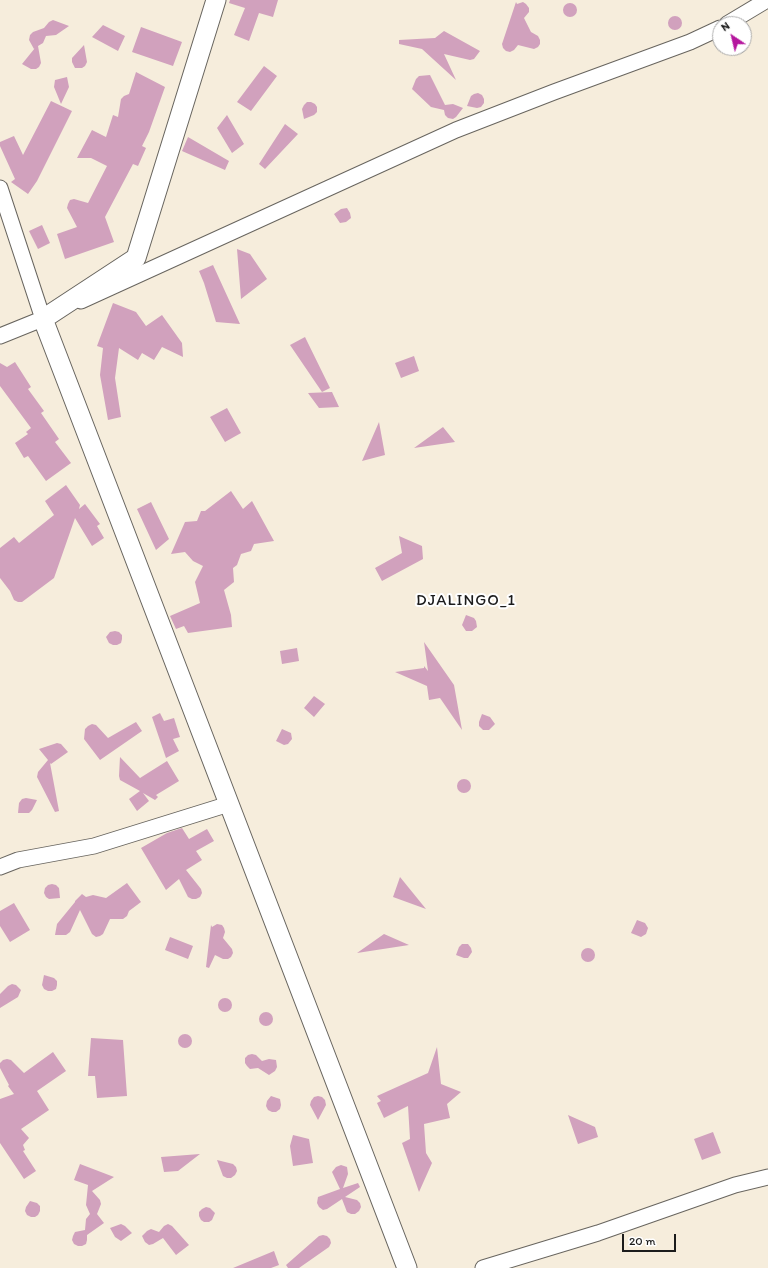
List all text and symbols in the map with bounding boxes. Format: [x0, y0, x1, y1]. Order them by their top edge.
north arrow [712, 16, 752, 56]
text: N [719, 19, 732, 34]
district label: DJALINGO_1 [417, 591, 515, 611]
scale bar [624, 1226, 678, 1252]
text: 20 m [629, 1234, 656, 1248]

